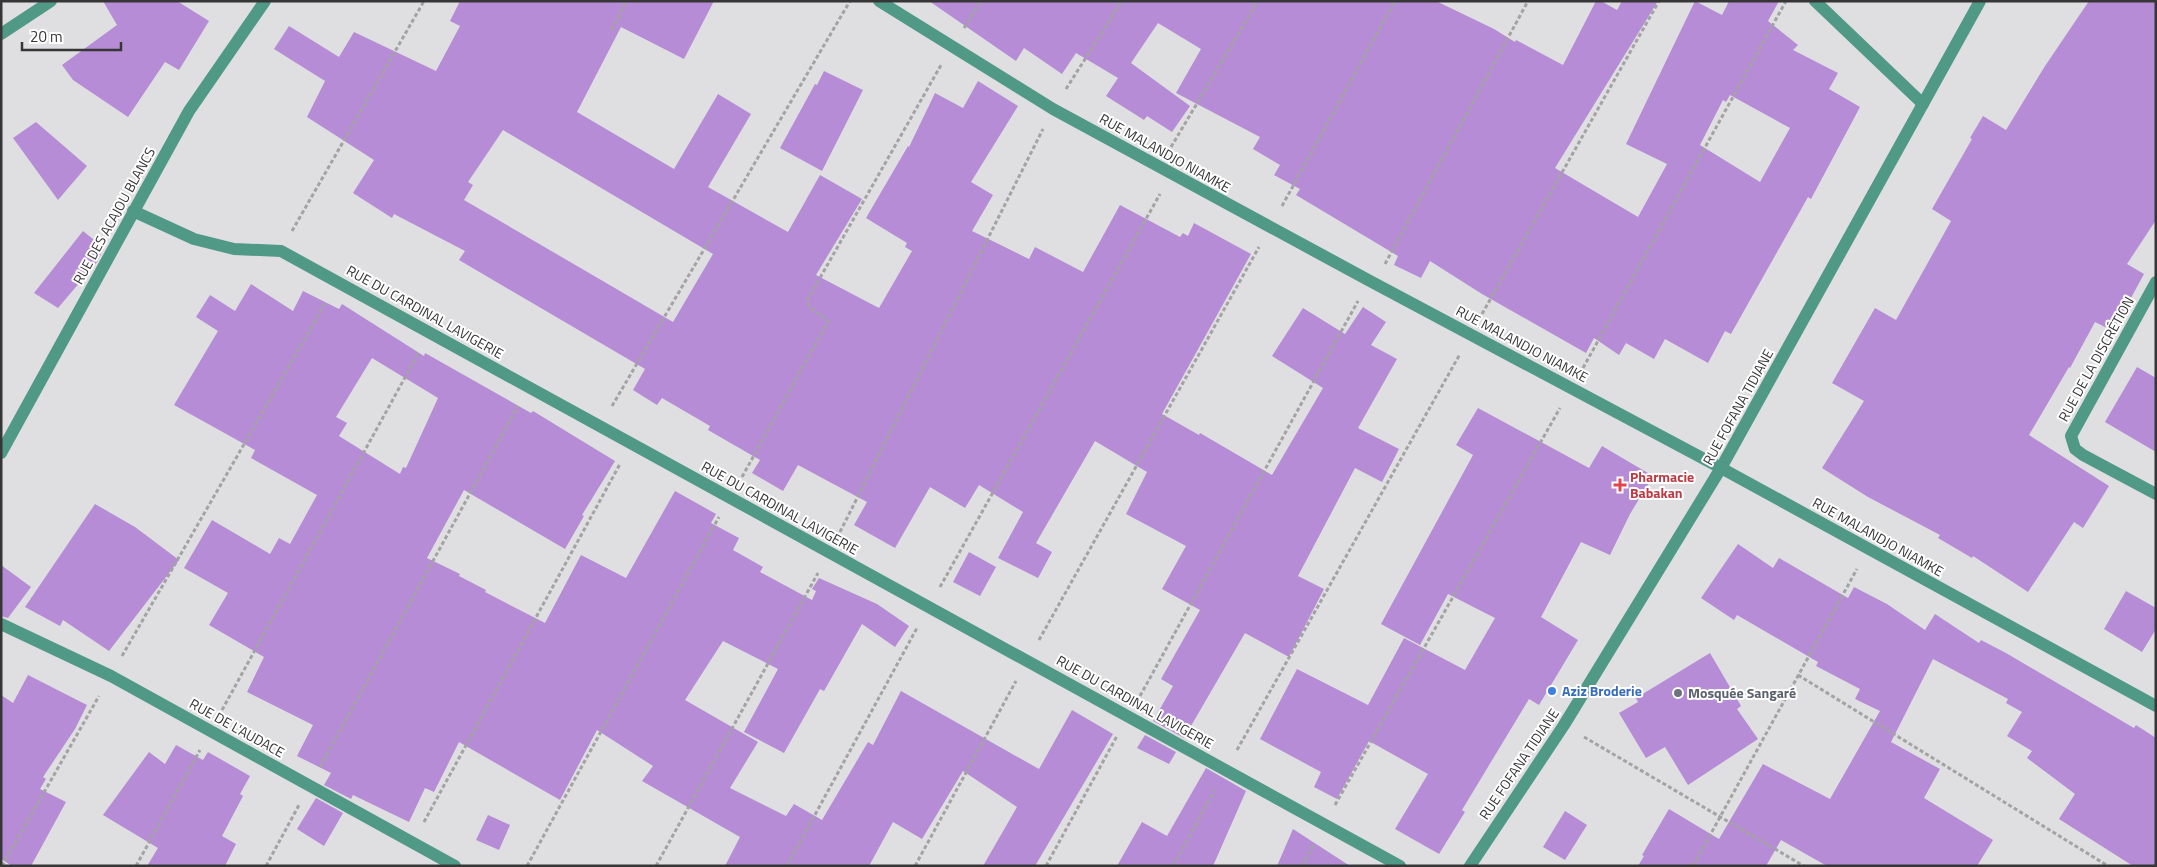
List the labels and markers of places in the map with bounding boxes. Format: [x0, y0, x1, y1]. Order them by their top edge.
place label: Pharmacie Babakan [1630, 466, 1694, 503]
marker: Pharmacie Babakan [1614, 479, 1626, 491]
place label: Aziz Broderie [1562, 680, 1642, 701]
place label: Mosquée Sangaré [1688, 682, 1796, 703]
marker: Aziz Broderie [1546, 685, 1558, 697]
marker: Mosquée Sangaré [1672, 687, 1684, 699]

